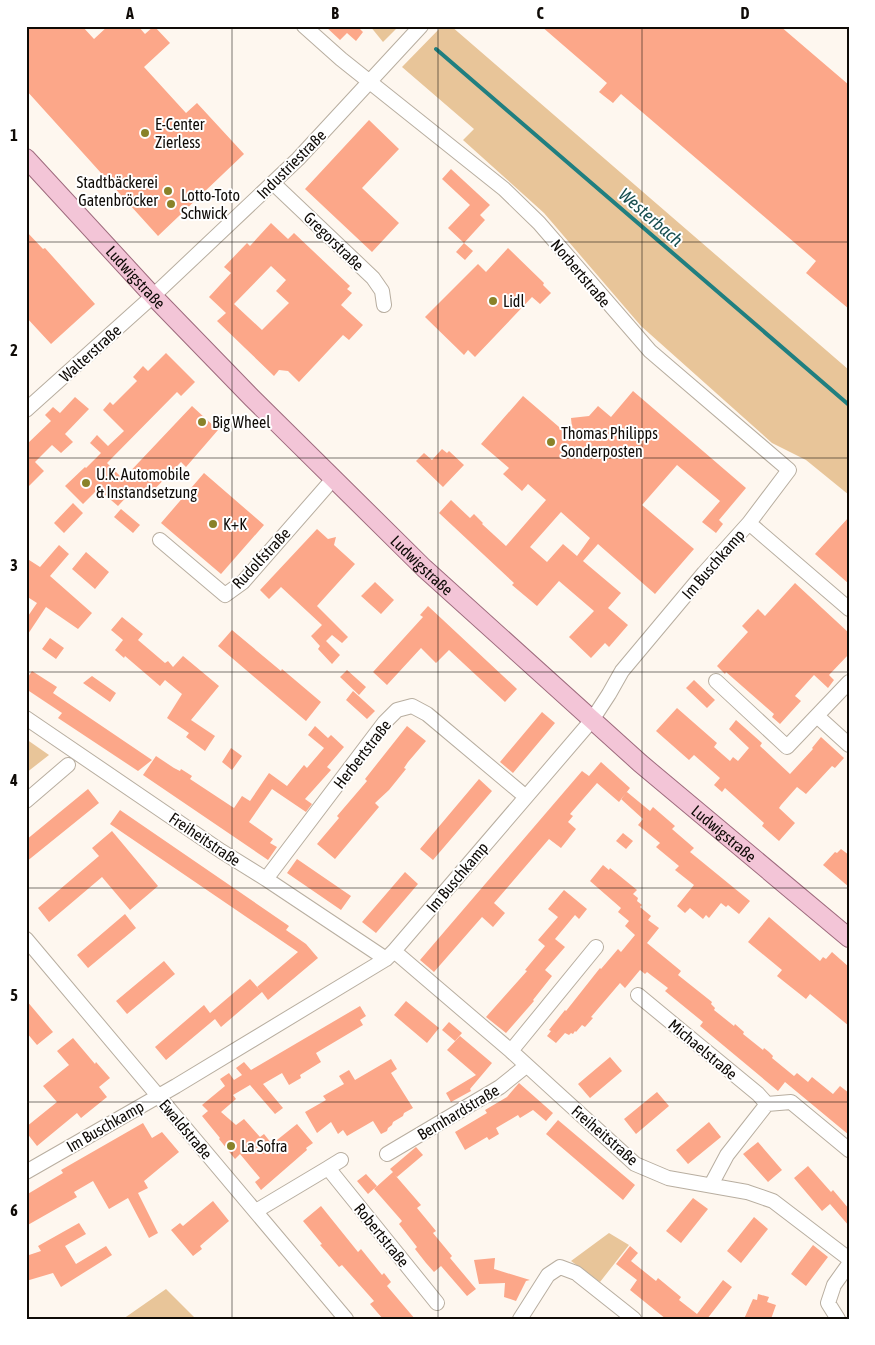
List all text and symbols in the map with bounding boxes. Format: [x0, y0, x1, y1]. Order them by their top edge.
text: A [125, 4, 134, 22]
text: B [331, 4, 339, 22]
text: C [536, 4, 544, 22]
text: D [741, 4, 750, 22]
place label: E-Center Zierless [155, 115, 205, 151]
text: 1 [10, 126, 18, 144]
street label: Industriestraße [253, 126, 329, 202]
marker: E-Center Zierless [139, 127, 151, 139]
place label: Stadtbäckerei Gatenbröcker [76, 173, 158, 209]
water label: Westerbach [615, 184, 687, 251]
marker: Stadtbäckerei Gatenbröcker [162, 185, 174, 197]
place label: Lotto-Toto Schwick [181, 186, 240, 222]
marker: Lotto-Toto Schwick [165, 198, 177, 210]
street label: Gregorstraße [300, 208, 368, 275]
street label: Norbertstraße [548, 236, 614, 310]
street label: Ludwigstraße [102, 242, 169, 312]
place label: Lidl [503, 292, 525, 310]
marker: Lidl [487, 295, 499, 307]
street label: Walterstraße [56, 321, 124, 385]
text: 2 [10, 341, 18, 359]
place label: Big Wheel [212, 413, 271, 432]
marker: Big Wheel [196, 416, 208, 428]
place label: Thomas Philipps Sonderposten [561, 424, 658, 461]
marker: Thomas Philipps Sonderposten [545, 436, 557, 448]
place label: U.K. Automobile & Instandsetzung [96, 465, 197, 502]
marker: U.K. Automobile & Instandsetzung [80, 477, 92, 489]
place label: K+K [223, 515, 247, 533]
marker: K+K [207, 518, 219, 530]
street label: Rudolfstraße [228, 524, 294, 592]
street label: Im Buschkamp [678, 526, 749, 603]
street label: Ludwigstraße [387, 531, 457, 599]
text: 3 [10, 556, 18, 574]
street label: Herbertstraße [330, 716, 394, 792]
text: 4 [9, 771, 18, 789]
street label: Ludwigstraße [688, 801, 760, 865]
street label: Freiheitstraße [166, 809, 244, 869]
street label: Im Buschkamp [422, 838, 492, 916]
text: 5 [10, 986, 18, 1004]
street label: Michaelstraße [665, 1015, 741, 1083]
street label: Bernhardstraße [414, 1081, 502, 1143]
street label: Ewaldstraße [156, 1096, 216, 1162]
street label: Im Buschkamp [63, 1097, 147, 1156]
street label: Freiheitstraße [568, 1101, 642, 1169]
place label: La Sofra [241, 1137, 287, 1155]
marker: La Sofra [225, 1140, 237, 1152]
street label: Robertstraße [351, 1200, 413, 1270]
text: 6 [10, 1201, 18, 1219]

